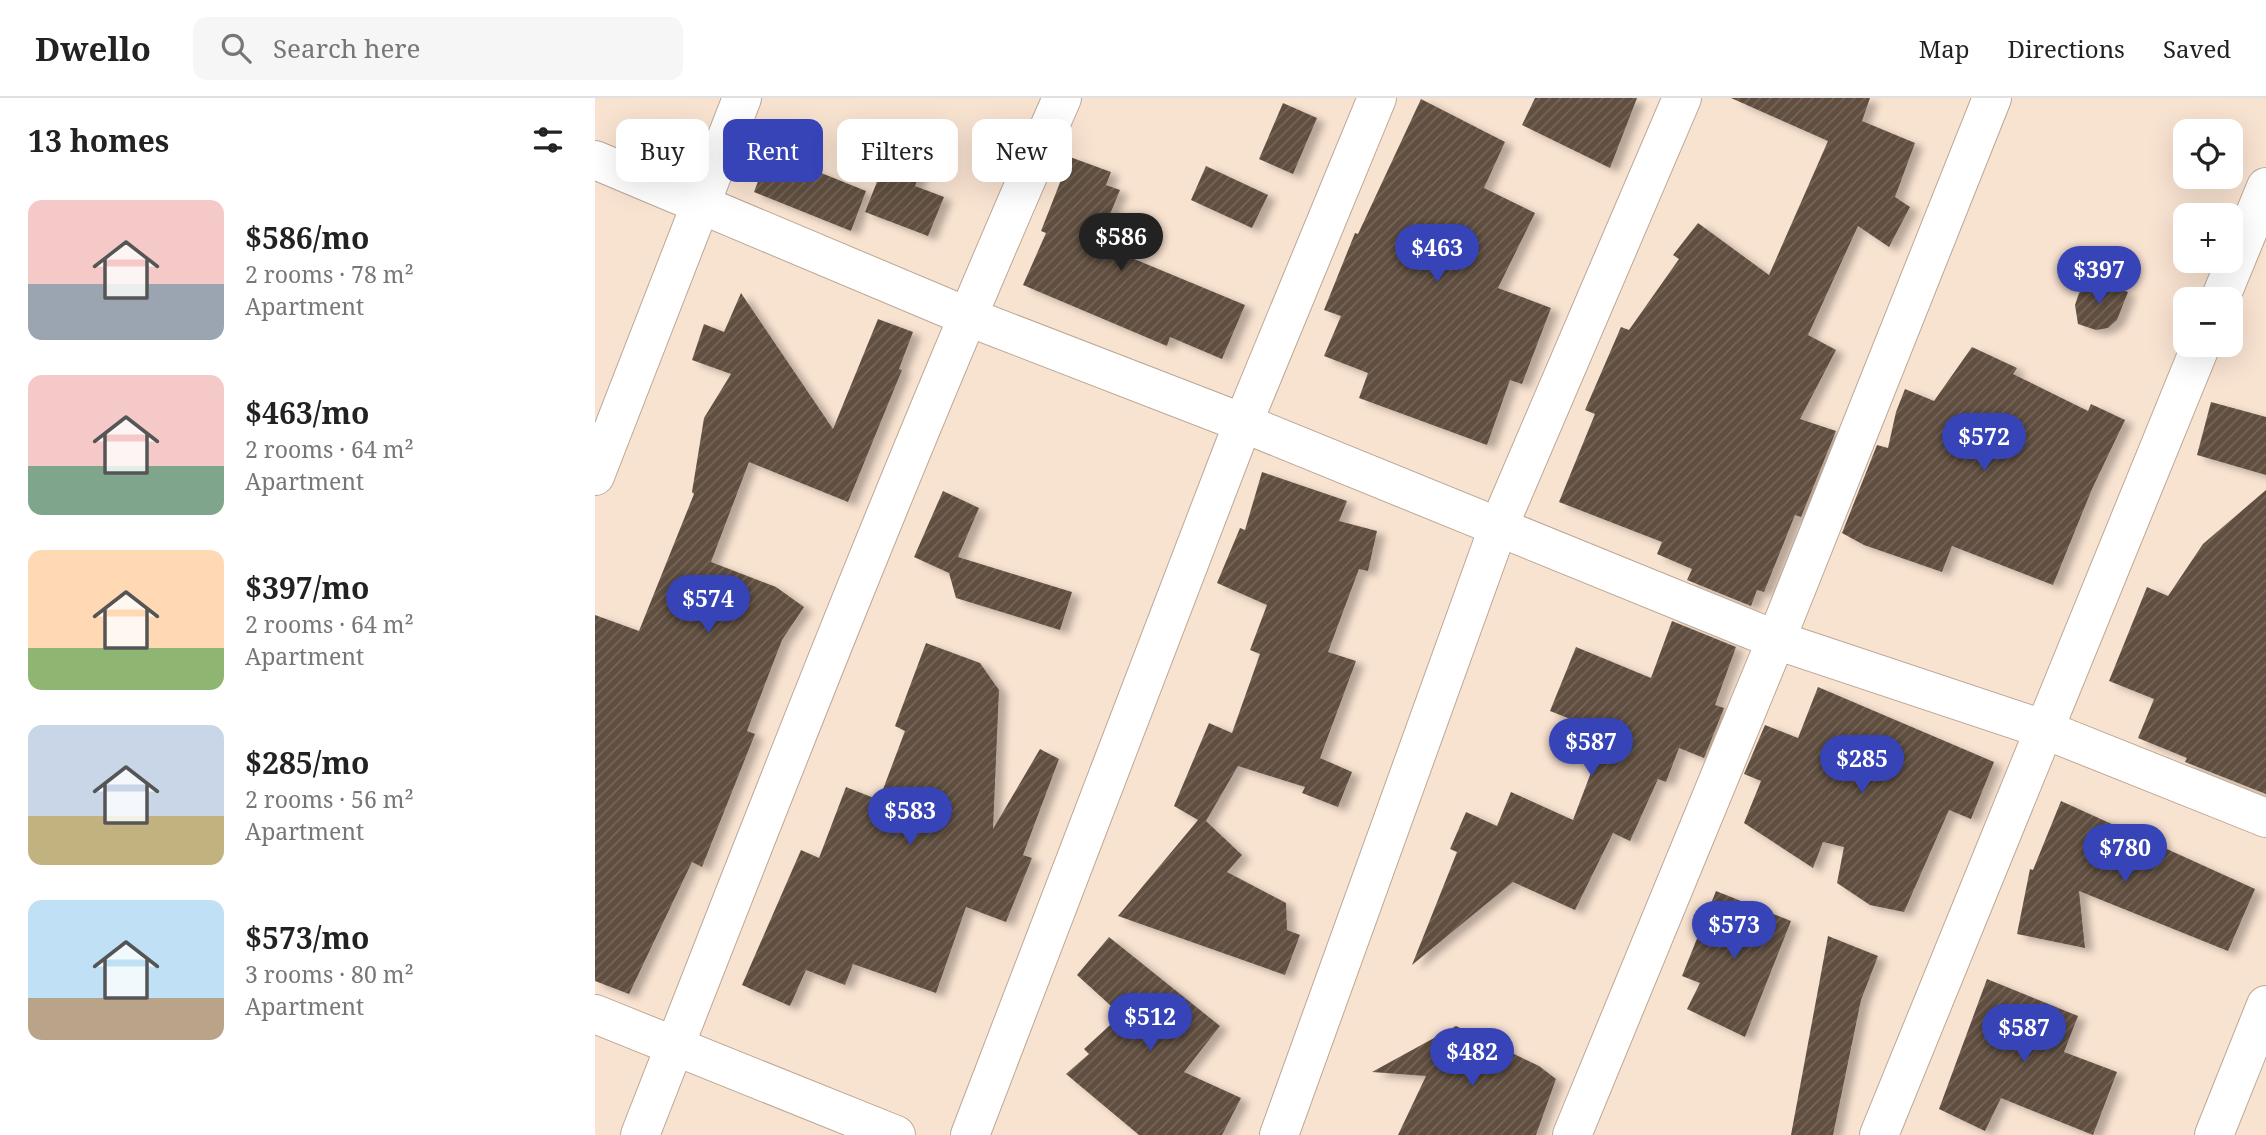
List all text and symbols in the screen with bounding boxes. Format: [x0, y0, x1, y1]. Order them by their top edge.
search box [193, 17, 683, 80]
text: Dwello [35, 26, 151, 71]
icon: search [217, 29, 255, 67]
text: Search here [273, 30, 421, 66]
text: Map [1919, 32, 1970, 65]
text: Directions [2008, 32, 2125, 65]
text: Saved [2163, 32, 2231, 65]
chip: Buy [616, 119, 709, 182]
chip: Rent [723, 119, 823, 182]
chip: Filters [837, 119, 958, 182]
chip: New [972, 119, 1072, 182]
map controls [2173, 119, 2243, 357]
button: locate [2173, 119, 2243, 189]
text: 13 homes [28, 120, 169, 161]
icon: filters [529, 121, 567, 159]
button: + [2173, 203, 2243, 273]
pin: $586 [1080, 214, 1162, 273]
text: $586/mo [245, 217, 369, 258]
text: $586 [1095, 220, 1147, 252]
pin: $463 [1396, 225, 1478, 284]
icon: home [84, 228, 168, 312]
text: $463 [1411, 231, 1463, 263]
pin: $397 [2058, 246, 2140, 306]
text: $397 [2073, 253, 2125, 285]
text: 2 rooms · 78 m² [245, 258, 414, 290]
button: − [2173, 287, 2243, 357]
text: Apartment [245, 290, 364, 322]
text: $463/mo [245, 392, 369, 433]
icon: home [84, 403, 168, 487]
pin: $572 [1943, 414, 2025, 473]
text: $572 [1958, 420, 2010, 452]
text: 2 rooms · 64 m² [245, 433, 414, 465]
text: Apartment [245, 465, 364, 497]
text: $397/mo [245, 567, 369, 608]
pin: $574 [667, 575, 749, 635]
icon: home [84, 578, 168, 662]
text: $574 [682, 582, 734, 614]
text: 2 rooms · 64 m² [245, 608, 414, 640]
text: Apartment [245, 640, 364, 672]
pin: $587 [1550, 718, 1632, 778]
text: $587 [1565, 725, 1617, 757]
pin: $285 [1821, 736, 1903, 795]
text: $285/mo [245, 742, 369, 783]
text: $285 [1836, 742, 1888, 774]
icon: home [84, 753, 168, 837]
text: 2 rooms · 56 m² [245, 783, 414, 815]
pin: $583 [869, 788, 951, 847]
text: $583 [884, 794, 936, 826]
text: Apartment [245, 815, 364, 847]
pin: $780 [2084, 824, 2166, 884]
text: $780 [2099, 831, 2151, 863]
pin: $573 [1693, 902, 1775, 961]
text: $573 [1708, 908, 1760, 940]
text: $573/mo [245, 917, 369, 958]
icon: home [84, 928, 168, 1012]
text: 3 rooms · 80 m² [245, 958, 414, 990]
text: Apartment [245, 990, 364, 1022]
pin: $512 [1109, 993, 1191, 1053]
text: $512 [1124, 1000, 1176, 1032]
pin: $587 [1983, 1004, 2065, 1064]
text: $587 [1998, 1011, 2050, 1043]
pin: $482 [1431, 1028, 1513, 1088]
text: $482 [1446, 1035, 1498, 1067]

